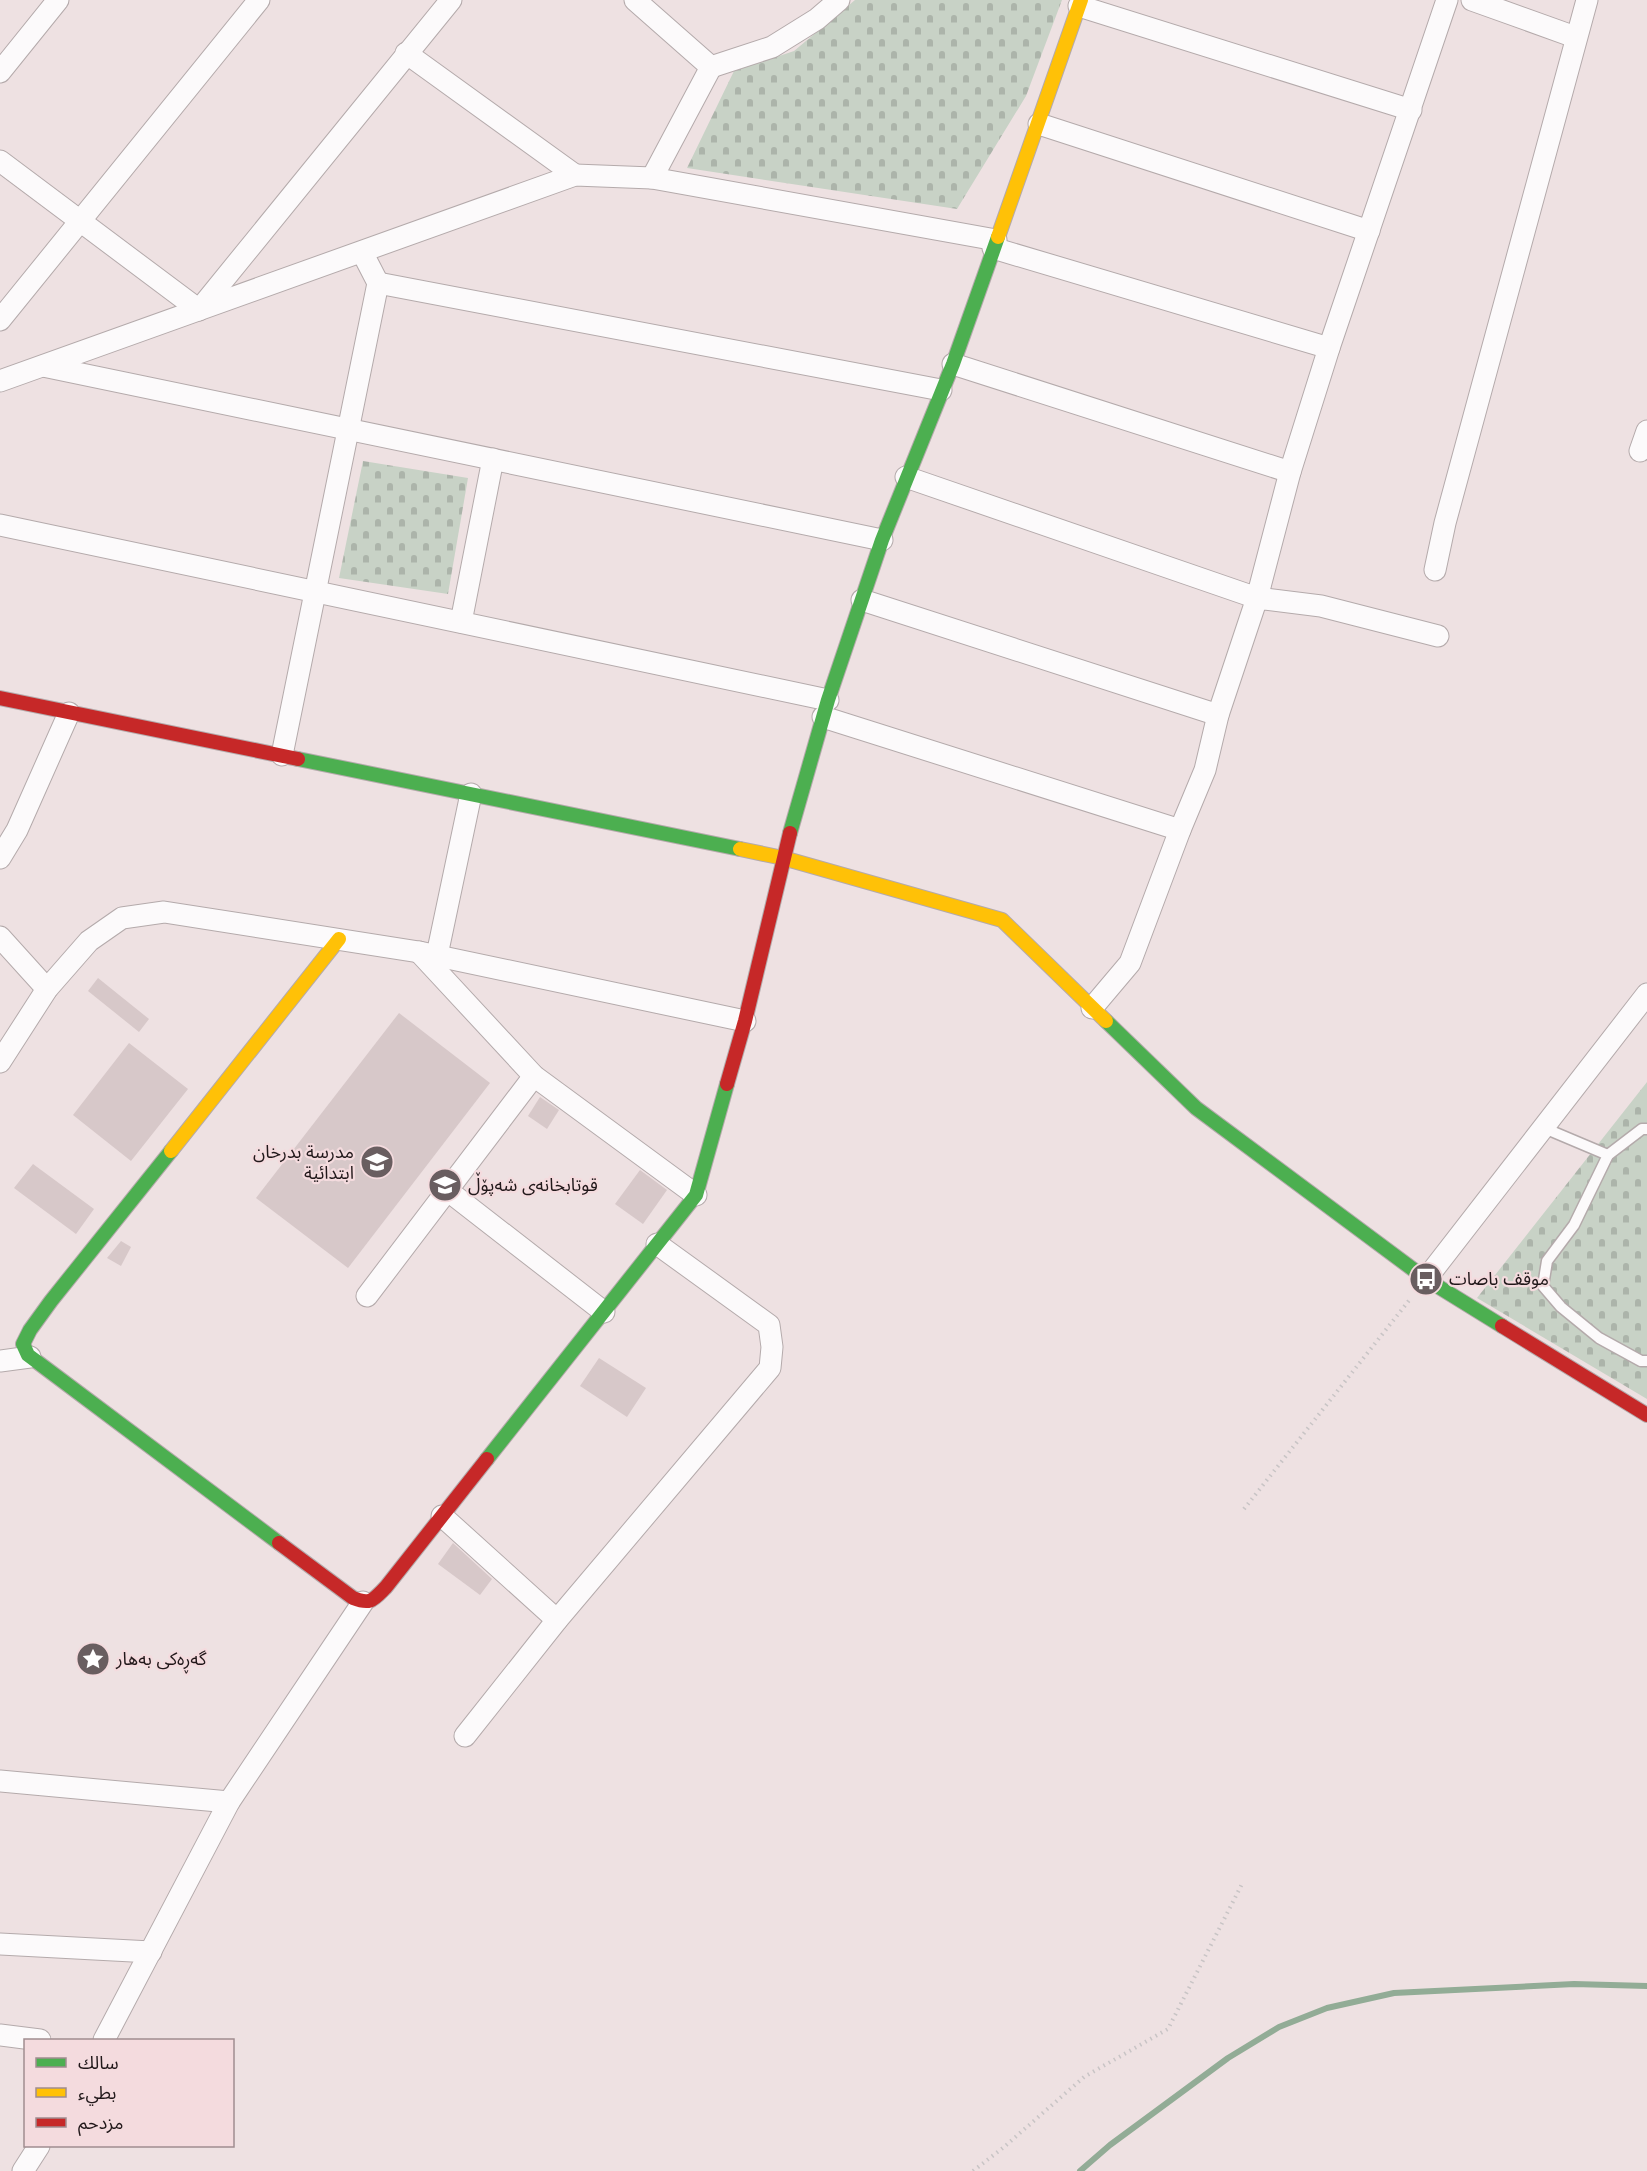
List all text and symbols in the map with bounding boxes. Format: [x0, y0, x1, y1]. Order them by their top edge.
place label: مدرسة بدرخان ابتدائية [253, 1133, 354, 1192]
school or university icon: مدرسة بدرخان ابتدائية [359, 1144, 395, 1180]
place label: قوتابخانەی شەپۆڵ [468, 1166, 598, 1204]
school or university icon: قوتابخانەی شەپۆڵ [427, 1167, 463, 1203]
place label: موقف باصات [1449, 1260, 1549, 1298]
bus stop icon: موقف باصات [1408, 1261, 1444, 1297]
place label: گەڕەکی بەهار [115, 1640, 207, 1678]
place icon: گەڕەکی بەهار [75, 1641, 111, 1677]
legend [24, 2039, 234, 2147]
text: سالك [78, 2044, 119, 2082]
text: بطيء [78, 2074, 116, 2112]
text: مزدحم [78, 2104, 123, 2142]

